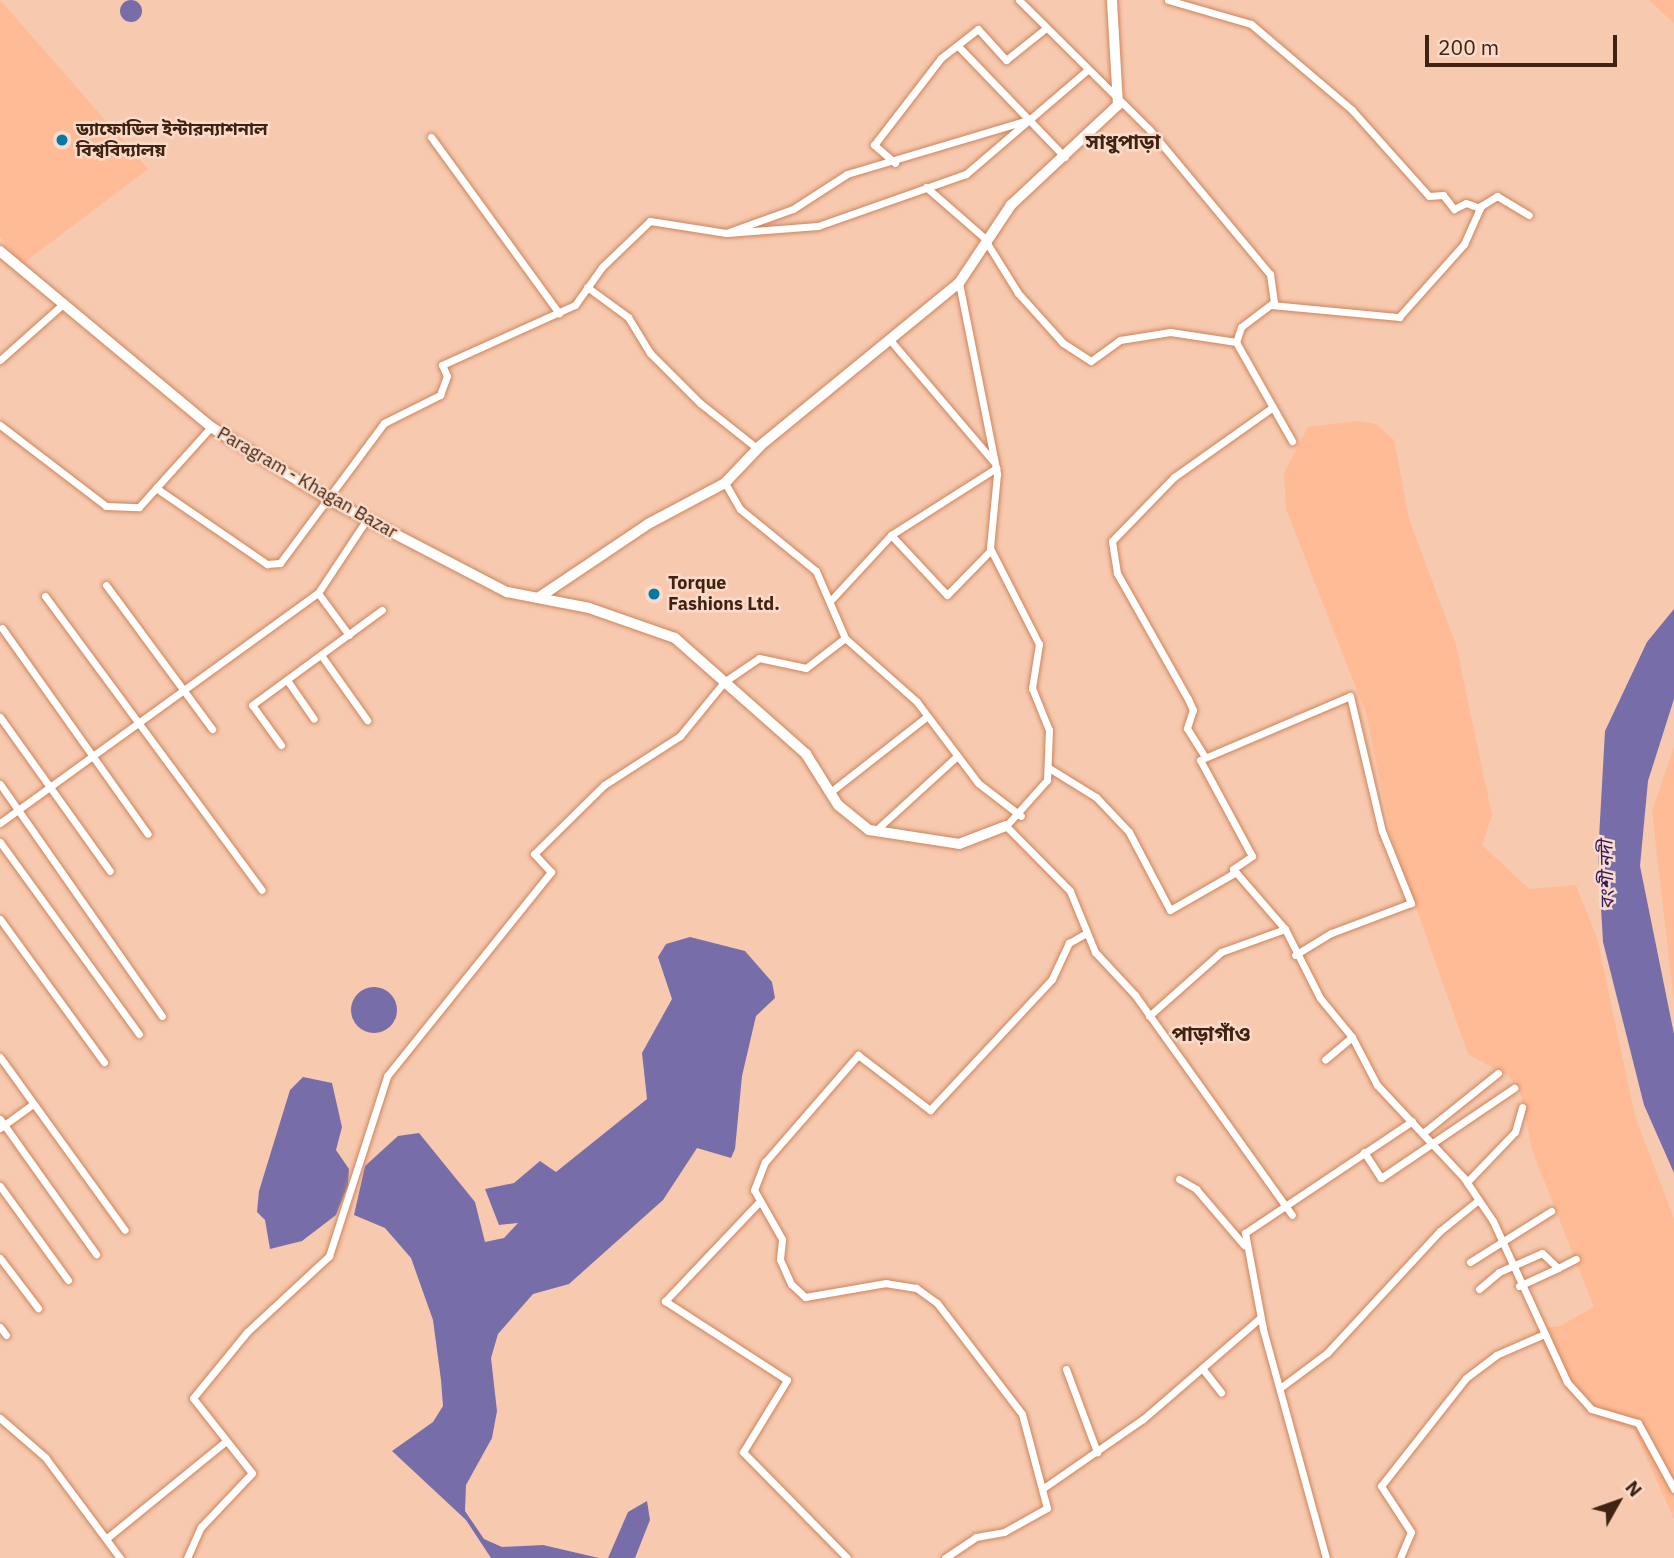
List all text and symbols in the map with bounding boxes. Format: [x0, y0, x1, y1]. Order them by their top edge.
scale bar [1429, 21, 1622, 65]
text: 200 m [1438, 33, 1499, 61]
place label: ড্যাফোডিল ইন্টারন্যাশনাল বিশ্ববিদ্যালয় [76, 119, 268, 162]
district label: সাধুপাড়া [1086, 128, 1160, 154]
marker: ড্যাফোডিল ইন্টারন্যাশনাল বিশ্ববিদ্যালয় [54, 132, 70, 148]
street label: Paragram - Khagan Bazar [213, 423, 401, 543]
place label: Torque Fashions Ltd. [668, 573, 780, 616]
marker: Torque Fashions Ltd. [646, 586, 662, 602]
water label: বংশী নদী [1595, 840, 1619, 910]
district label: পাড়াগাঁও [1171, 1020, 1251, 1046]
north arrow [1583, 1467, 1653, 1537]
text: N [1620, 1476, 1648, 1501]

